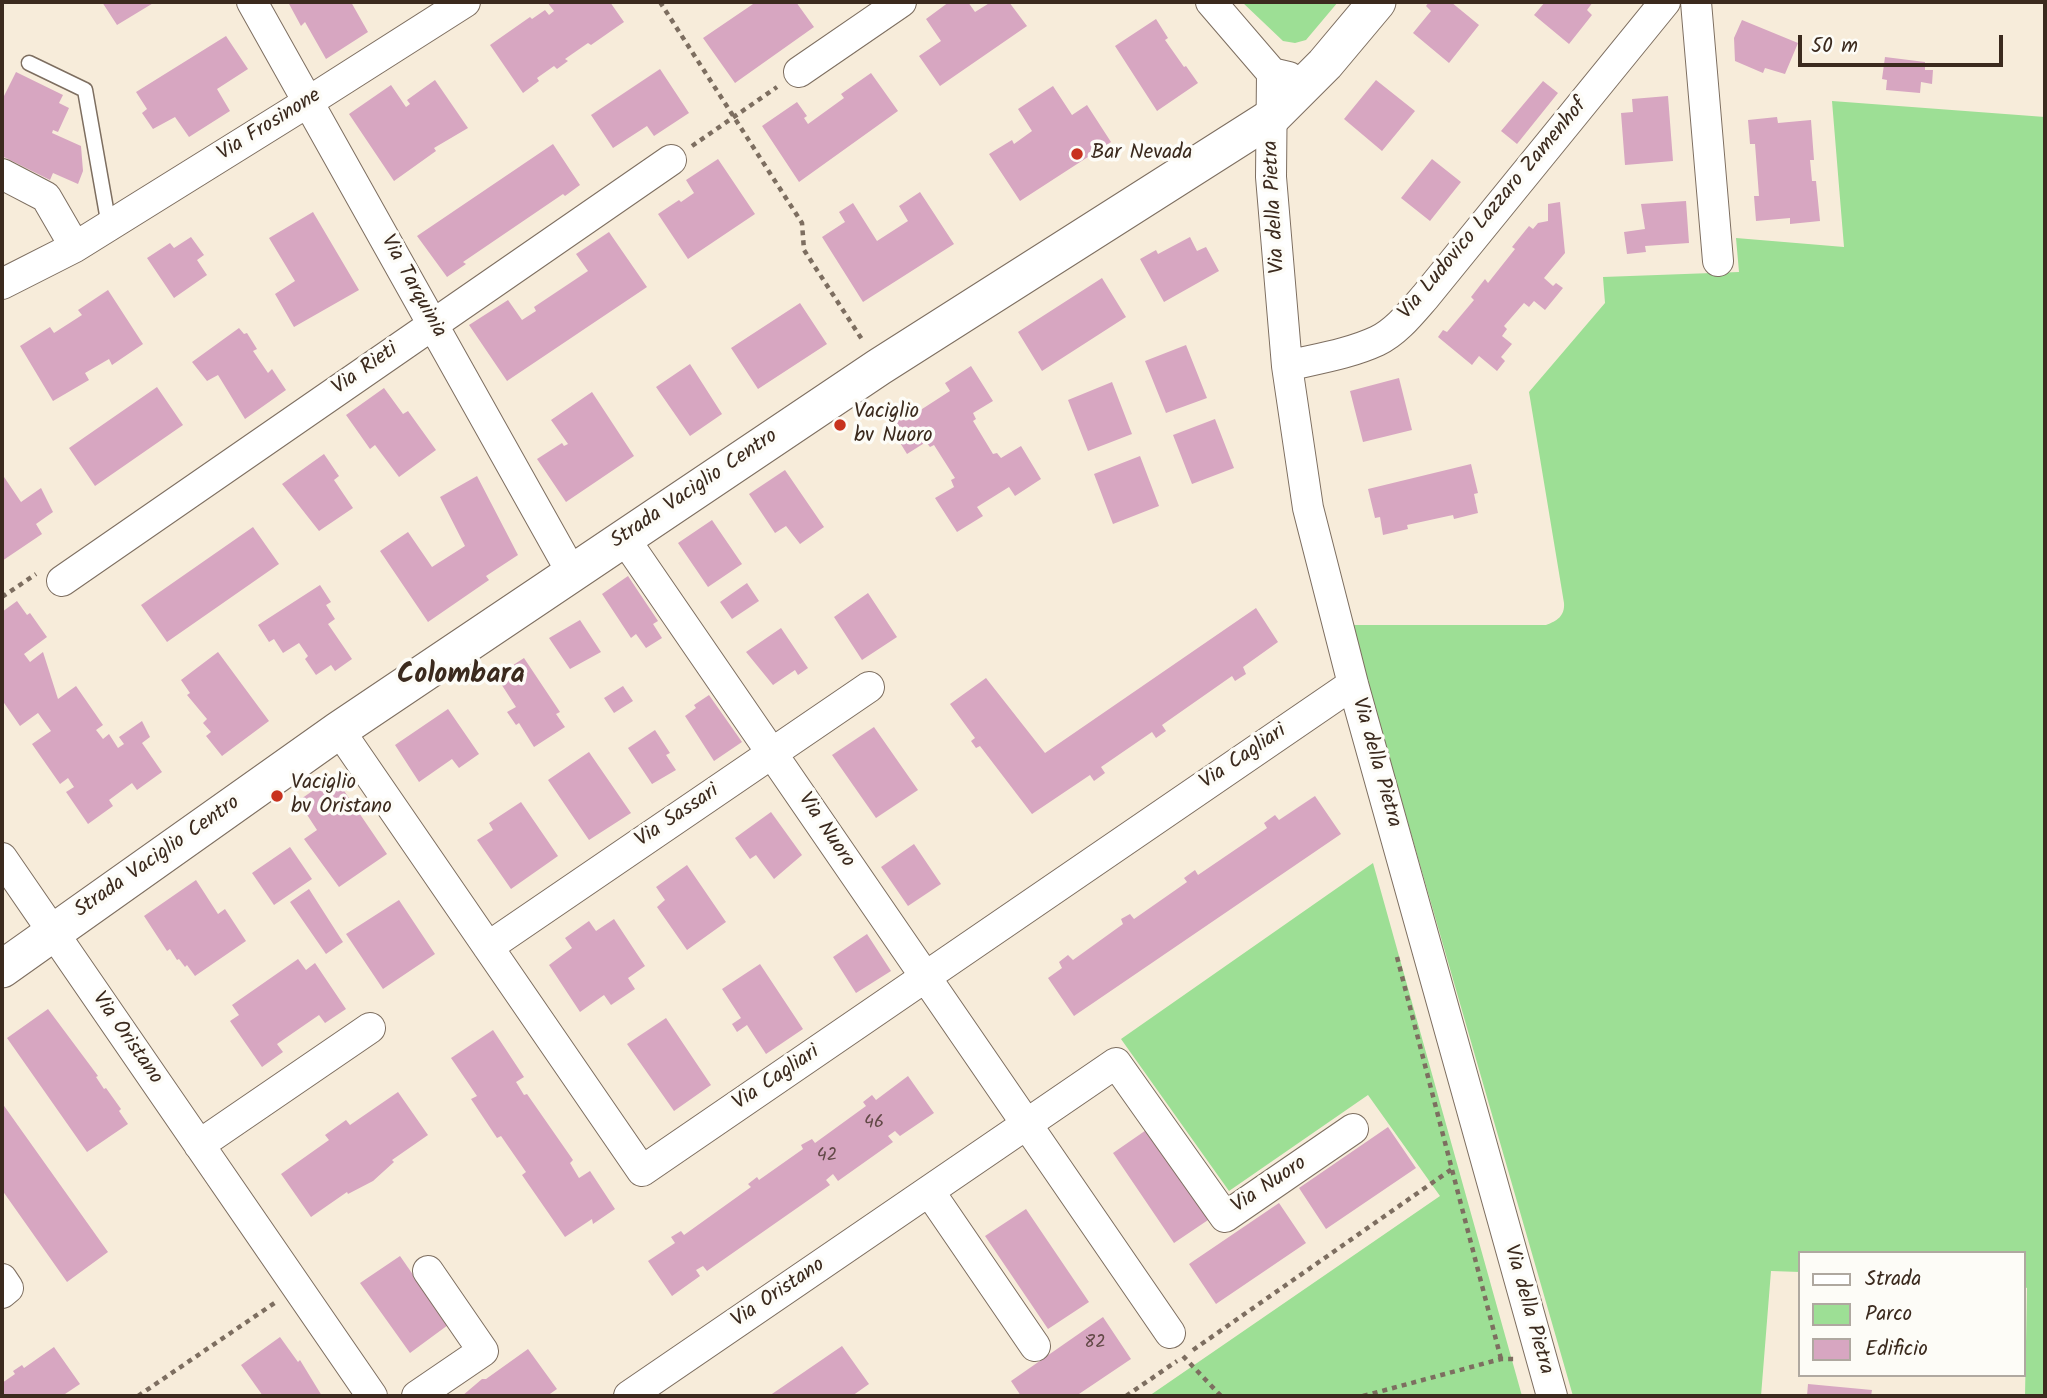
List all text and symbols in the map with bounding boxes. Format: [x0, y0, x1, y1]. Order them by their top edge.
scale bar [1802, 21, 2007, 65]
text: 50 m [1811, 30, 1858, 63]
street label: Via Frosinone [214, 84, 326, 168]
street label: Via Ludovico Lazzaro Zamenhof [1394, 94, 1594, 326]
street label: Via della Pietra [1260, 140, 1292, 274]
place label: Bar Nevada [1091, 141, 1192, 167]
marker: Bar Nevada [1069, 146, 1085, 162]
street label: Via Tarquinia [373, 231, 451, 343]
street label: Via Rieti [328, 338, 404, 402]
place label: Vaciglio bv Nuoro [854, 400, 933, 450]
marker: Vaciglio bv Nuoro [832, 417, 848, 433]
street label: Strada Vaciglio Centro [607, 425, 783, 555]
district label: Colombara [397, 660, 525, 694]
street label: Via della Pietra [1344, 695, 1406, 831]
street label: Via Cagliari [1196, 720, 1292, 796]
place label: Vaciglio bv Oristano [291, 771, 392, 821]
street label: Via Sassari [632, 780, 724, 854]
marker: Vaciglio bv Oristano [269, 788, 285, 804]
street label: Via Nuoro [791, 789, 859, 873]
street label: Strada Vaciglio Centro [70, 791, 246, 925]
street label: Via Oristano [85, 988, 167, 1090]
street label: Via Cagliari [729, 1041, 825, 1117]
house number: 46 [864, 1113, 884, 1135]
house number: 42 [817, 1146, 837, 1168]
street label: Via Nuoro [1228, 1152, 1312, 1220]
street label: Via della Pietra [1496, 1242, 1558, 1378]
legend [1798, 1251, 2026, 1377]
street label: Via Oristano [728, 1254, 830, 1334]
text: Strada [1865, 1263, 1921, 1296]
text: Parco [1865, 1298, 1912, 1331]
house number: 82 [1084, 1333, 1106, 1355]
text: Edificio [1865, 1333, 1928, 1366]

